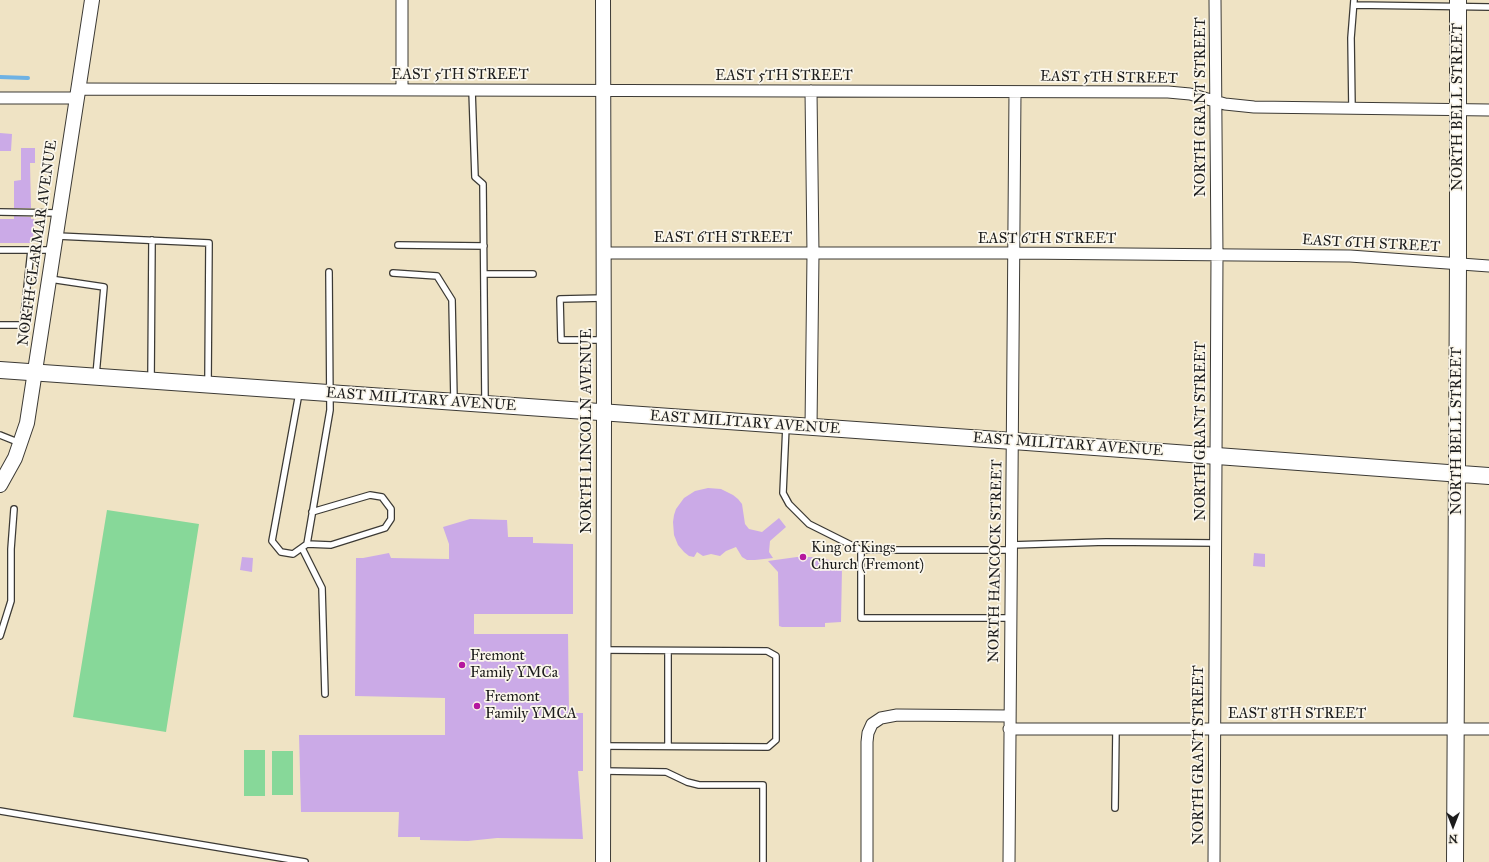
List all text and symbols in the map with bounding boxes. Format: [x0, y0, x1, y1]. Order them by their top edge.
street label: NORTH GRANT STREET [1192, 17, 1210, 197]
street label: NORTH BELL STREET [1449, 23, 1467, 191]
street label: EAST 5TH STREET [391, 66, 529, 84]
street label: EAST 5TH STREET [715, 67, 853, 85]
street label: EAST 5TH STREET [1040, 68, 1178, 88]
street label: NORTH CLARMAR AVENUE [15, 139, 61, 347]
street label: EAST 6TH STREET [654, 229, 792, 247]
street label: EAST 6TH STREET [978, 230, 1116, 248]
street label: EAST 6TH STREET [1301, 231, 1441, 257]
street label: NORTH LINCOLN AVENUE [578, 329, 596, 533]
street label: NORTH GRANT STREET [1192, 341, 1210, 521]
street label: NORTH BELL STREET [1448, 347, 1466, 515]
street label: EAST MILITARY AVENUE [325, 384, 517, 416]
street label: EAST MILITARY AVENUE [649, 407, 841, 439]
street label: EAST MILITARY AVENUE [972, 429, 1164, 461]
street label: NORTH HANCOCK STREET [985, 459, 1007, 663]
place label: King of Kings Church (Fremont) [811, 539, 924, 574]
marker: King of Kings Church (Fremont) [798, 552, 808, 562]
place label: Fremont Family YMCa [470, 647, 558, 682]
marker: Fremont Family YMCa [457, 660, 467, 670]
street label: NORTH GRANT STREET [1190, 665, 1208, 845]
place label: Fremont Family YMCA [485, 688, 577, 723]
marker: Fremont Family YMCA [472, 701, 482, 711]
street label: EAST 8TH STREET [1228, 705, 1366, 723]
north arrow [1433, 806, 1473, 846]
text: N [1448, 832, 1458, 845]

